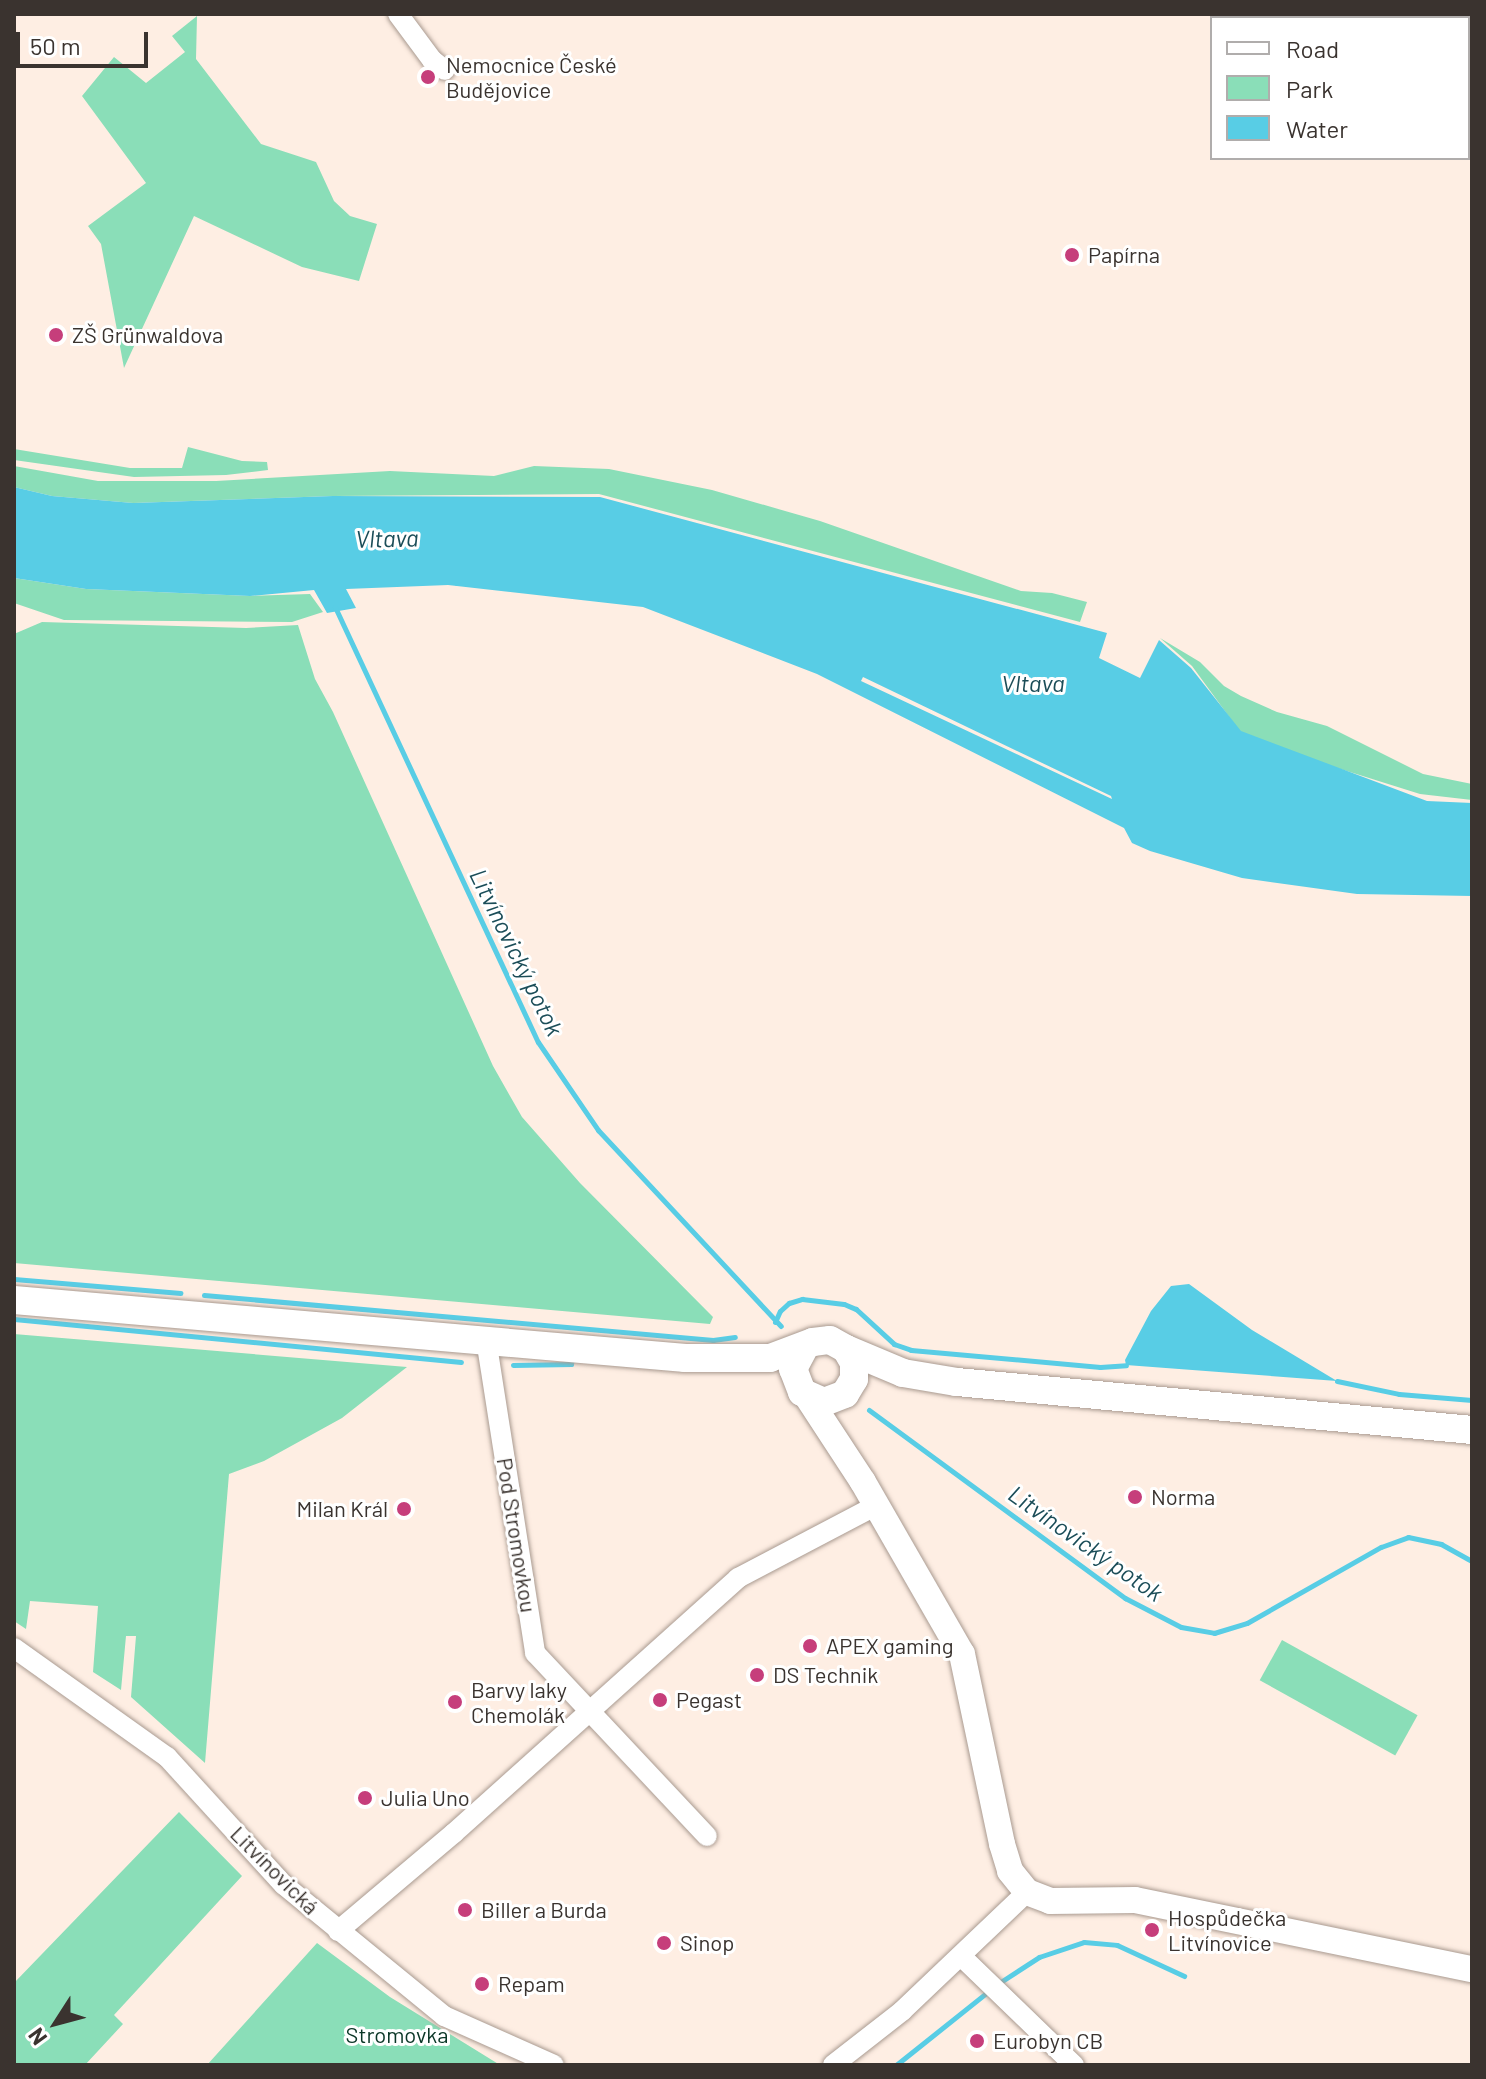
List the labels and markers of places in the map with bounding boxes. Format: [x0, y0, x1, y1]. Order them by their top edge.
place label: Nemocnice České Budějovice [446, 51, 617, 102]
marker: Nemocnice České Budějovice [417, 66, 439, 88]
place label: Papírna [1088, 242, 1160, 268]
marker: Papírna [1063, 246, 1081, 264]
place label: ZŠ Grünwaldova [72, 322, 223, 348]
marker: ZŠ Grünwaldova [47, 326, 65, 344]
place label: Norma [1151, 1484, 1215, 1510]
marker: Norma [1126, 1488, 1144, 1506]
place label: Milan Král [296, 1496, 388, 1522]
marker: Milan Král [395, 1500, 413, 1518]
place label: APEX gaming [826, 1633, 953, 1659]
marker: APEX gaming [801, 1637, 819, 1655]
place label: DS Technik [773, 1662, 878, 1688]
marker: DS Technik [748, 1666, 766, 1684]
place label: Barvy laky Chemolák [471, 1676, 567, 1728]
place label: Pegast [676, 1687, 742, 1713]
marker: Pegast [651, 1691, 669, 1709]
marker: Barvy laky Chemolák [446, 1693, 464, 1711]
place label: Julia Uno [381, 1785, 470, 1811]
marker: Julia Uno [356, 1789, 374, 1807]
place label: Biller a Burda [481, 1897, 607, 1923]
marker: Biller a Burda [456, 1901, 474, 1919]
place label: Hospůdečka Litvínovice [1168, 1904, 1286, 1956]
marker: Hospůdečka Litvínovice [1143, 1921, 1161, 1939]
place label: Sinop [680, 1930, 734, 1956]
marker: Sinop [655, 1934, 673, 1952]
place label: Repam [498, 1971, 565, 1997]
marker: Repam [473, 1975, 491, 1993]
place label: Eurobyn CB [993, 2028, 1103, 2054]
marker: Eurobyn CB [968, 2032, 986, 2050]

